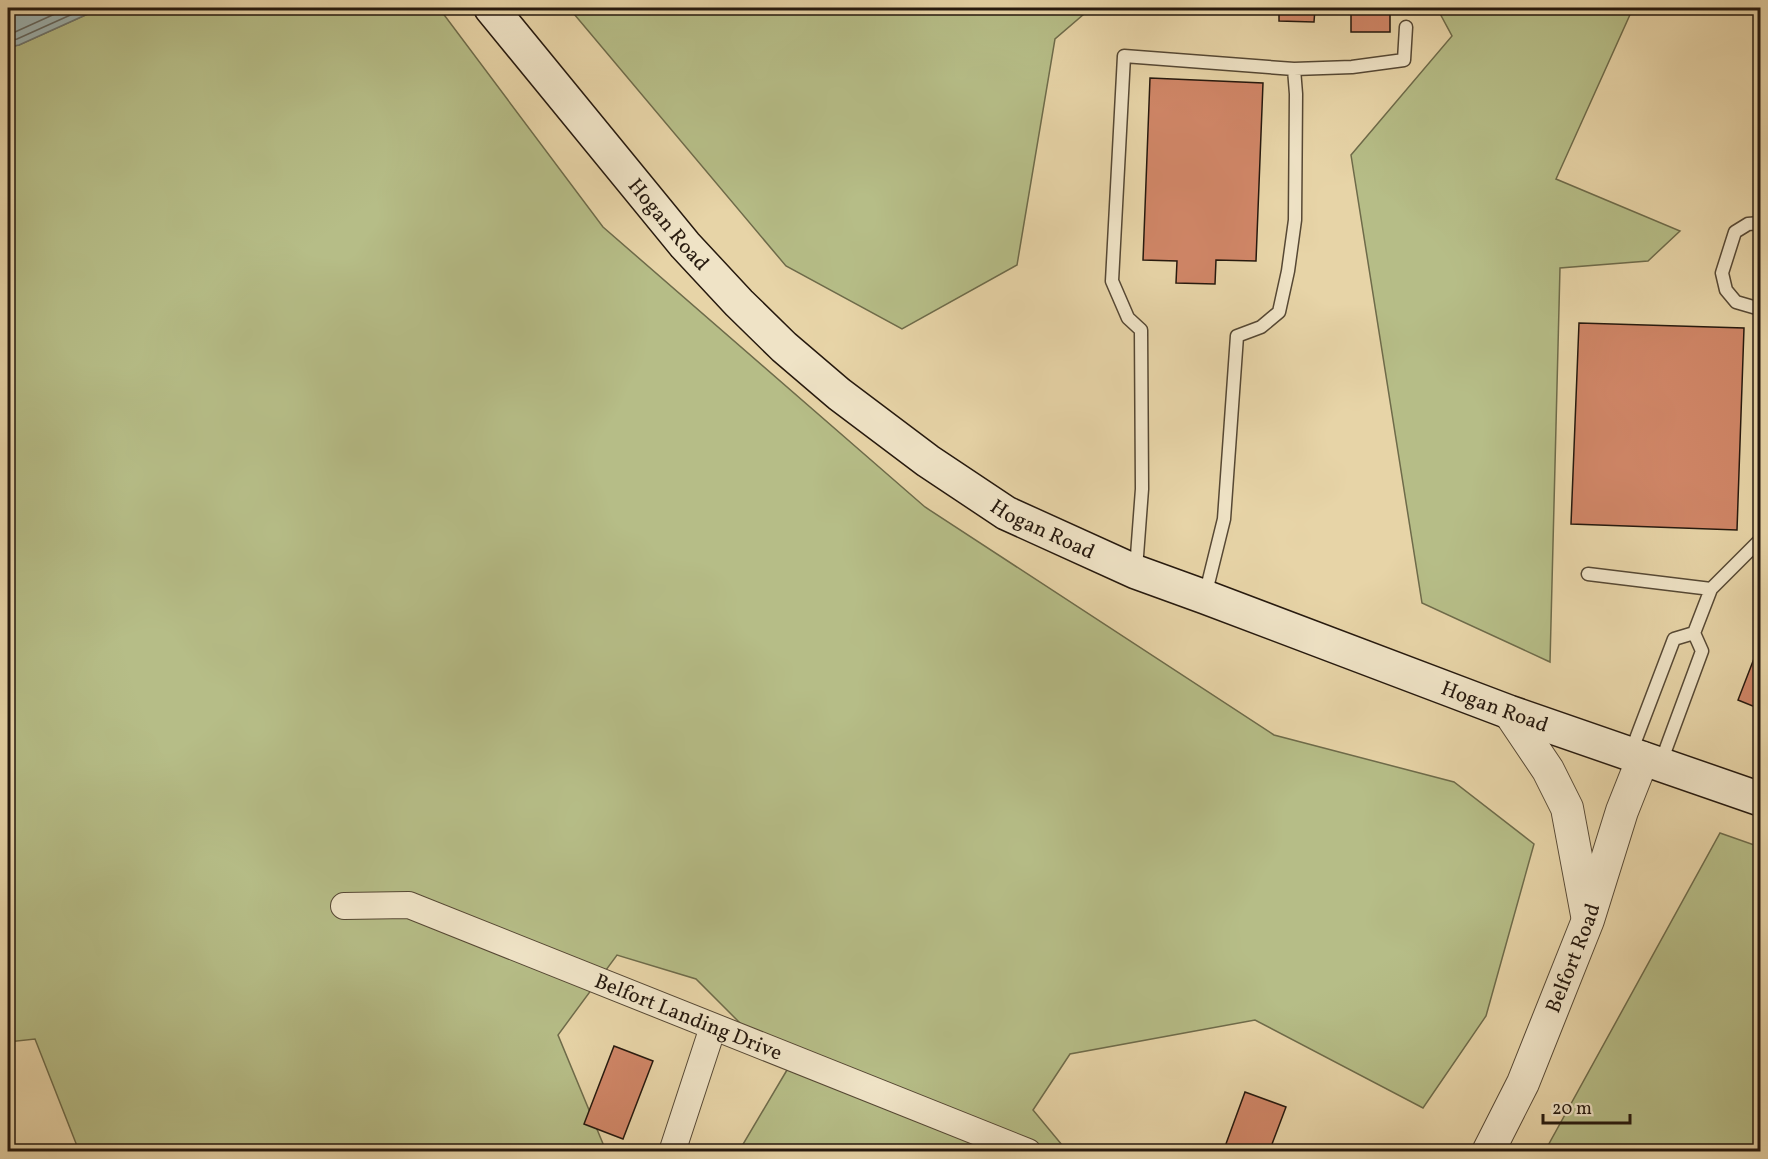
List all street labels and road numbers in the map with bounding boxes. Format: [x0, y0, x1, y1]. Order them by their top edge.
street label: Hogan Road [620, 173, 715, 278]
street label: Hogan Road [984, 493, 1099, 567]
street label: Hogan Road [1437, 675, 1552, 741]
street label: Belfort Road [1539, 900, 1608, 1018]
street label: Belfort Landing Drive [590, 967, 786, 1068]

